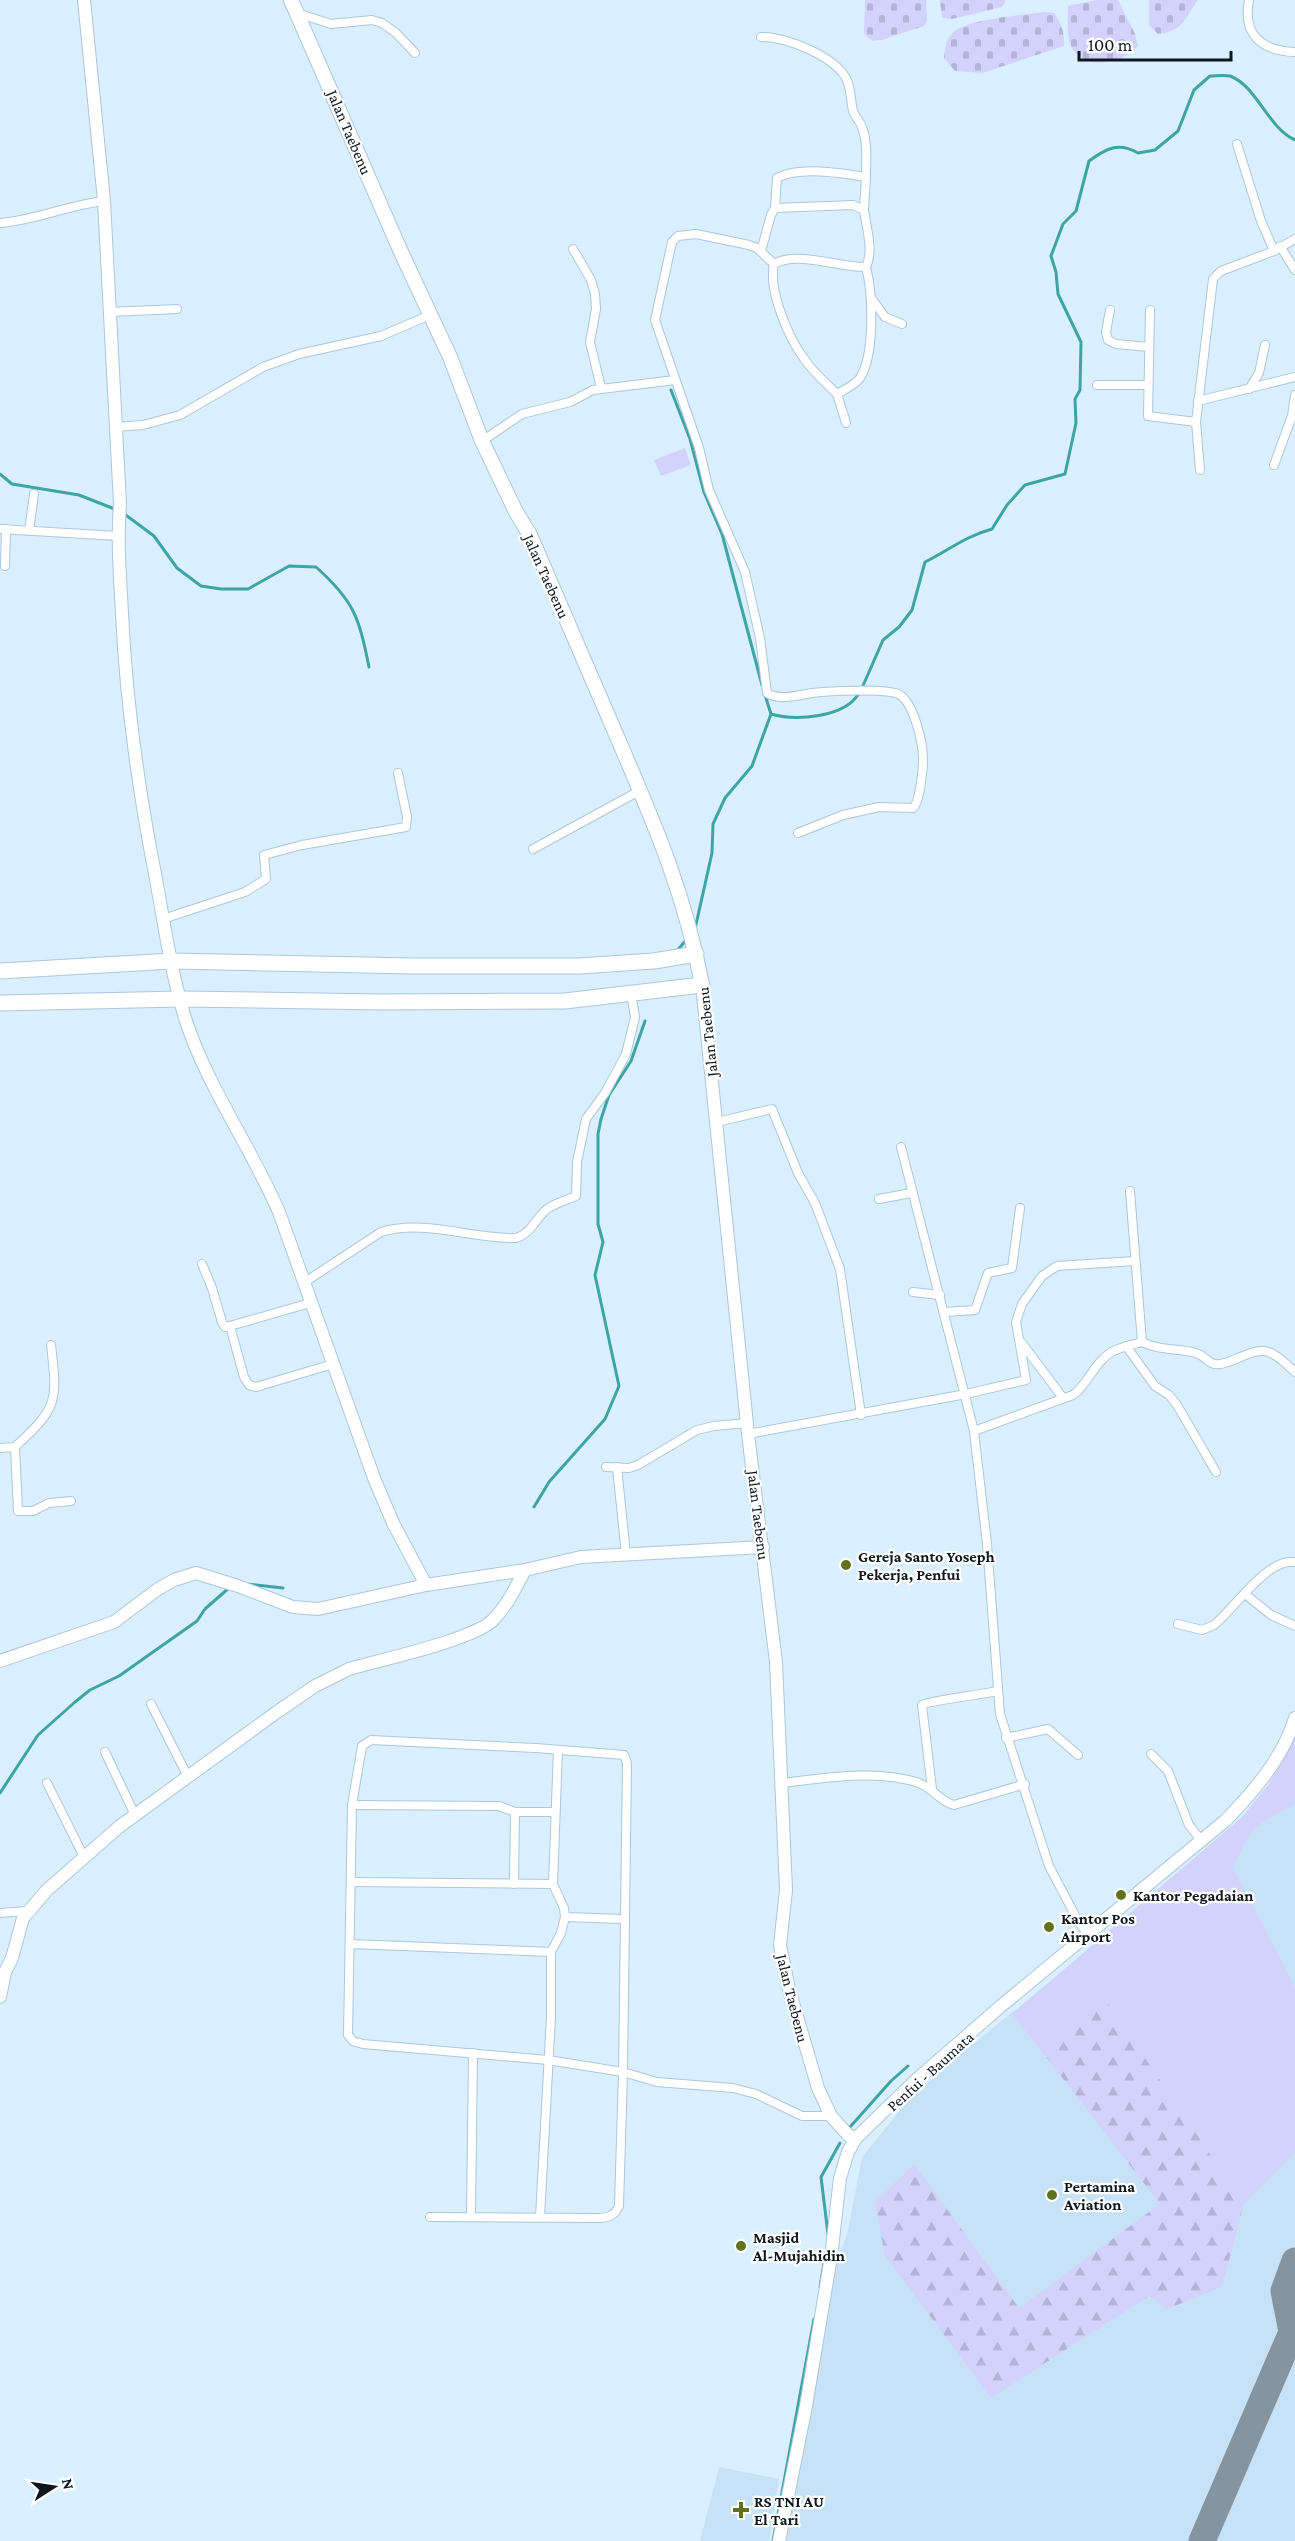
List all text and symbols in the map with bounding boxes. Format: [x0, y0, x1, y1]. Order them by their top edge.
scale bar [1079, 24, 1230, 62]
text: 100 m [1088, 35, 1133, 55]
street label: Jalan Taebenu [322, 86, 375, 178]
street label: Jalan Taebenu [519, 530, 573, 622]
street label: Jalan Taebenu [694, 986, 722, 1080]
street label: Jalan Taebenu [743, 1467, 772, 1561]
place label: Gereja Santo Yoseph Pekerja, Penfui [858, 1548, 995, 1584]
marker: Gereja Santo Yoseph Pekerja, Penfui [839, 1558, 853, 1572]
place label: Kantor Pegadaian [1133, 1887, 1253, 1904]
marker: Kantor Pegadaian [1114, 1888, 1128, 1902]
place label: Kantor Pos Airport [1060, 1910, 1135, 1945]
marker: Kantor Pos Airport [1042, 1920, 1056, 1934]
street label: Jalan Taebenu [772, 1950, 812, 2045]
street label: Penfui - Baumata [884, 2028, 977, 2115]
place label: Pertamina Aviation [1063, 2178, 1135, 2213]
marker: Pertamina Aviation [1045, 2188, 1059, 2202]
place label: Masjid Al-Mujahidin [752, 2229, 845, 2265]
marker: Masjid Al-Mujahidin [734, 2239, 748, 2253]
north arrow [24, 2457, 84, 2517]
text: N [59, 2477, 78, 2491]
place label: RS TNI AU El Tari [754, 2493, 824, 2528]
marker: RS TNI AU El Tari [732, 2501, 750, 2519]

